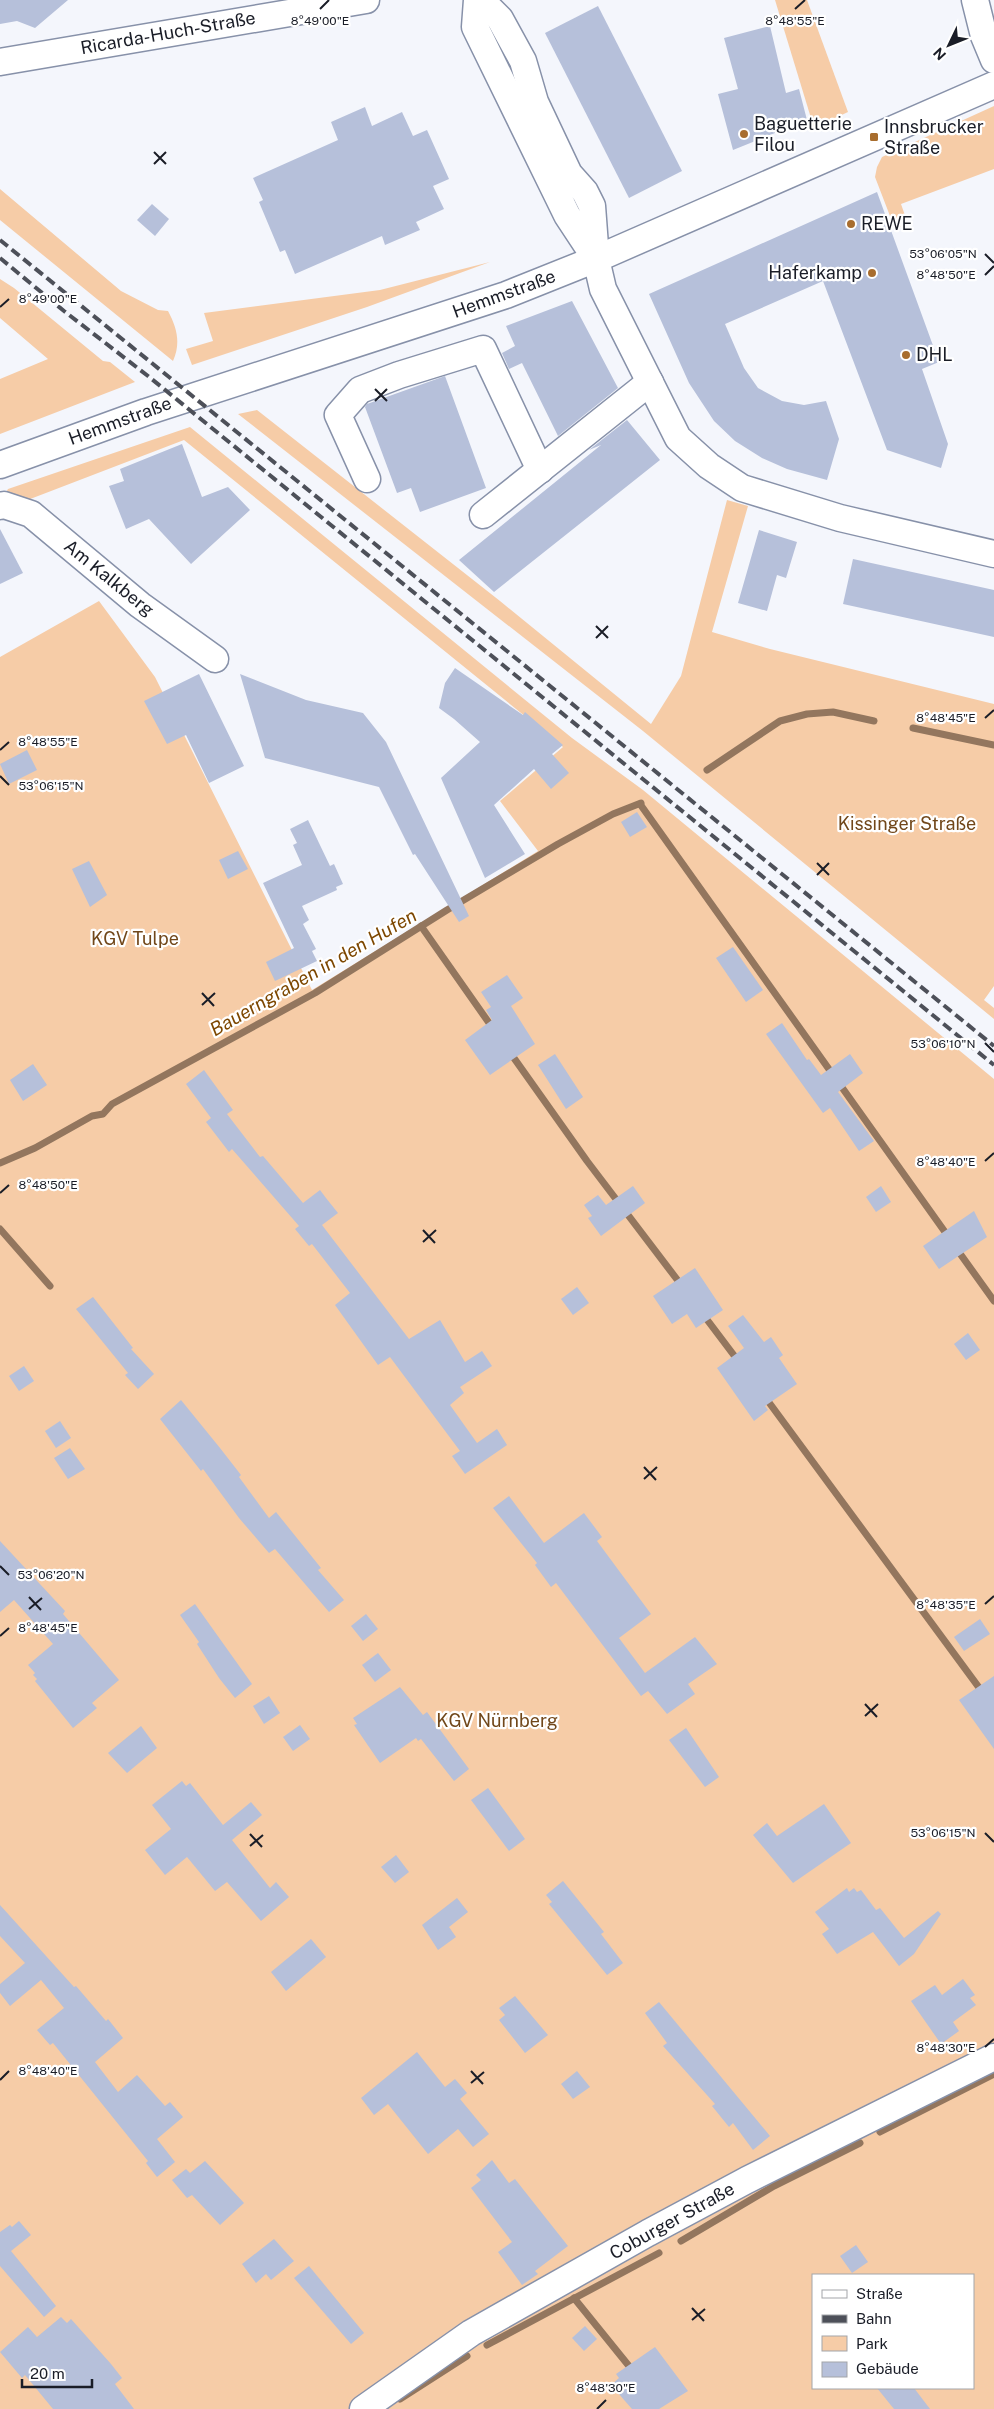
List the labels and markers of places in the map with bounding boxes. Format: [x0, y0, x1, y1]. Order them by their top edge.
place label: Baguetterie Filou [754, 113, 852, 155]
place label: Innsbrucker Straße [884, 116, 984, 158]
marker: Baguetterie Filou [738, 128, 750, 140]
marker: Innsbrucker Straße [868, 131, 880, 143]
place label: REWE [861, 213, 913, 234]
marker: REWE [845, 218, 857, 230]
place label: Haferkamp [768, 262, 862, 283]
marker: Haferkamp [866, 267, 878, 279]
place label: DHL [916, 344, 953, 365]
marker: DHL [900, 349, 912, 361]

